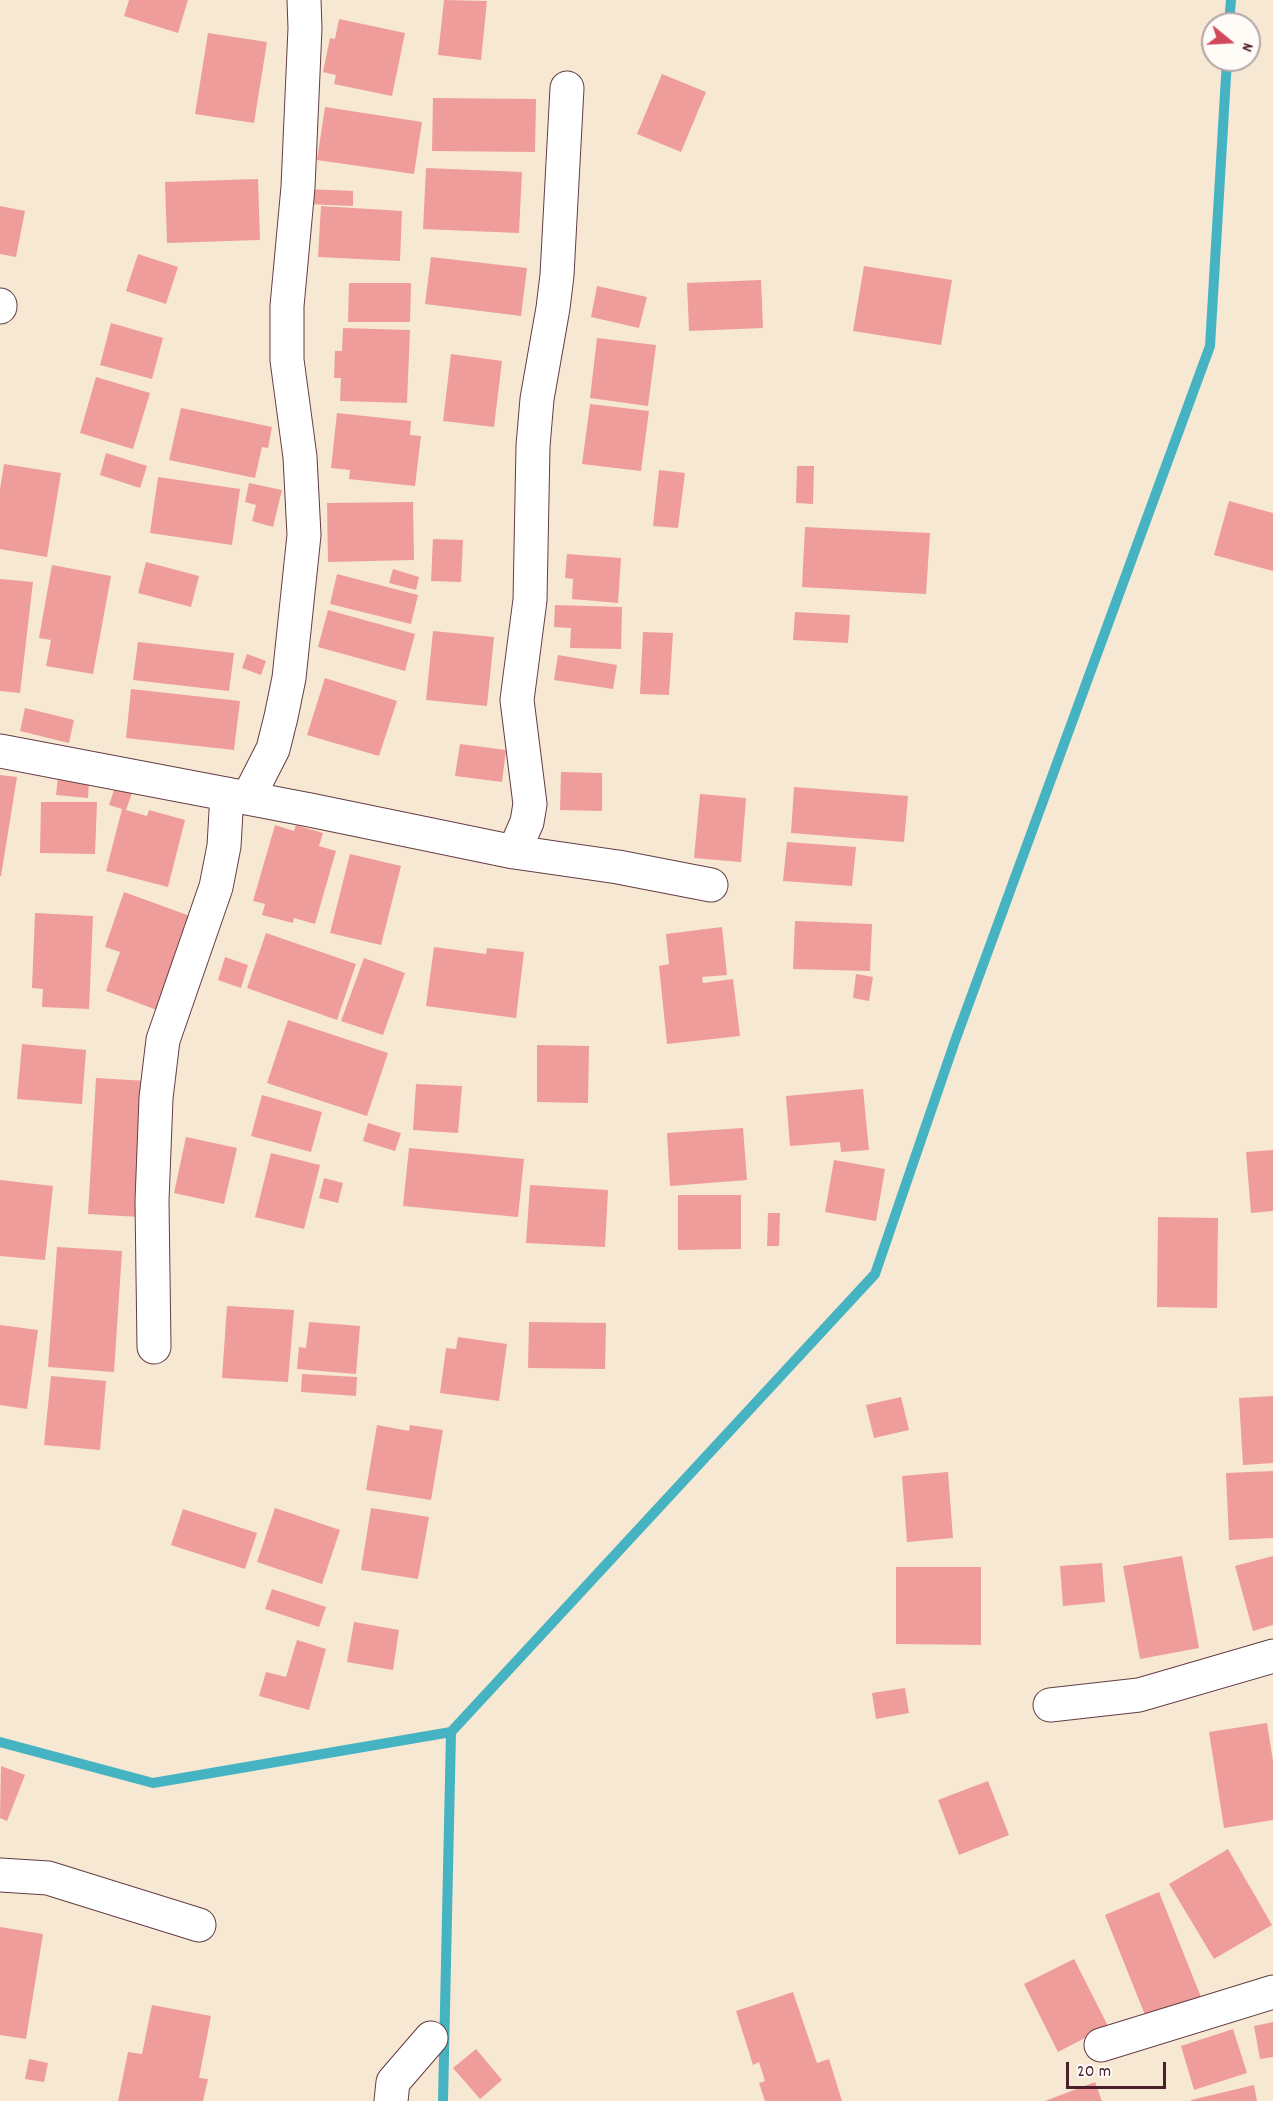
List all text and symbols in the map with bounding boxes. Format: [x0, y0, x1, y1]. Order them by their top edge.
north arrow [1201, 12, 1261, 72]
text: N [1235, 40, 1259, 54]
scale bar [1069, 2050, 1170, 2088]
text: 20 m [1077, 2060, 1111, 2085]

